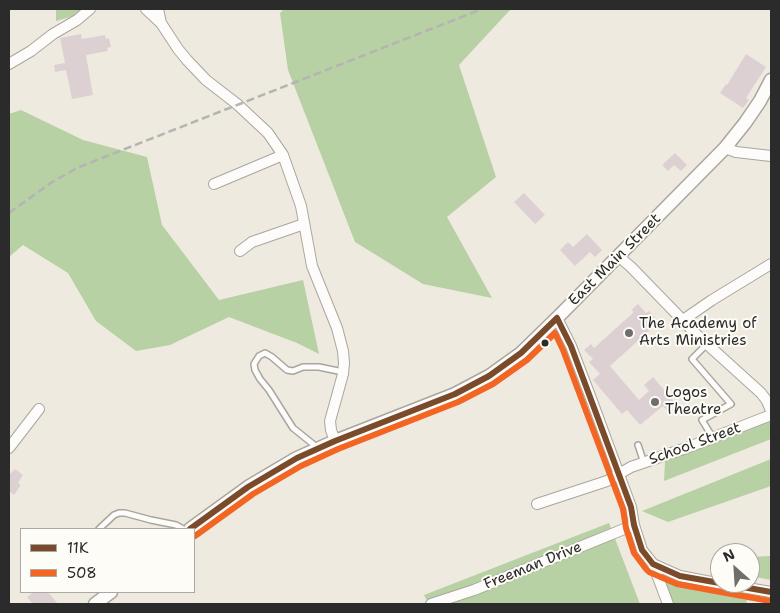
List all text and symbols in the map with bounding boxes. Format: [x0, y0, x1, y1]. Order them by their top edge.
street label: East Main Street [565, 210, 665, 310]
place label: The Academy of Arts Ministries [639, 315, 757, 350]
marker: The Academy of Arts Ministries [623, 327, 635, 339]
unlabelled marker [540, 338, 550, 348]
place label: Logos Theatre [665, 384, 721, 419]
marker: Logos Theatre [649, 396, 661, 408]
street label: School Street [647, 419, 743, 469]
legend [20, 528, 195, 593]
text: 11K [67, 538, 89, 558]
street label: Freeman Drive [481, 538, 585, 594]
north arrow [710, 543, 760, 593]
text: N [720, 545, 738, 566]
text: 508 [67, 563, 97, 583]

